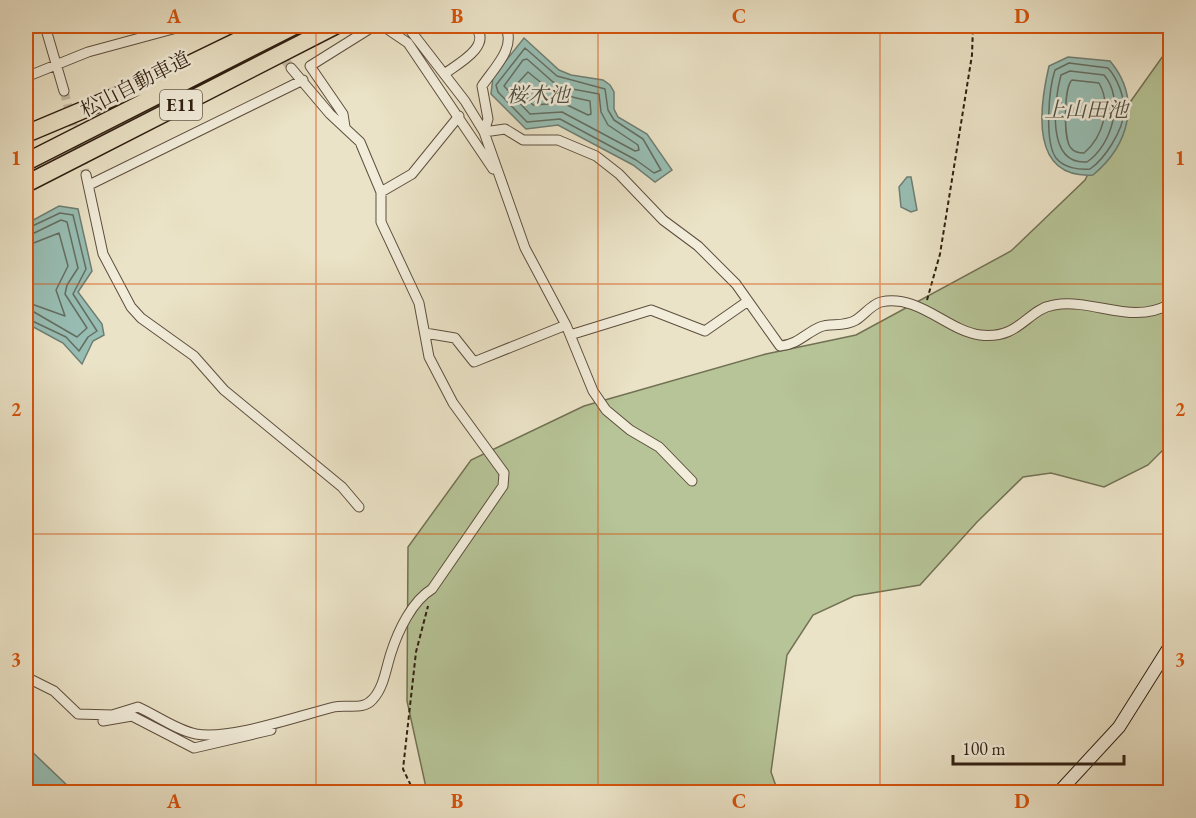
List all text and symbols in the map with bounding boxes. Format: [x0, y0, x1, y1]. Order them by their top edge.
text: A [166, 3, 182, 29]
text: B [451, 3, 463, 29]
text: C [732, 3, 746, 29]
text: D [1014, 3, 1030, 29]
street label: 松山自動車道 [76, 45, 194, 123]
water label: 桜木池 [507, 81, 571, 108]
road number: E11 [160, 90, 202, 120]
water label: 上山田池 [1044, 96, 1130, 123]
text: 1 [11, 145, 21, 171]
text: 1 [1175, 145, 1185, 171]
text: 2 [11, 396, 22, 422]
text: 2 [1175, 396, 1186, 422]
text: 3 [11, 646, 21, 672]
text: 3 [1175, 646, 1185, 672]
scale bar [953, 728, 1124, 766]
text: 100 m [962, 737, 1006, 760]
text: A [166, 788, 182, 814]
text: B [451, 788, 463, 814]
text: C [732, 788, 746, 814]
text: D [1014, 788, 1030, 814]

